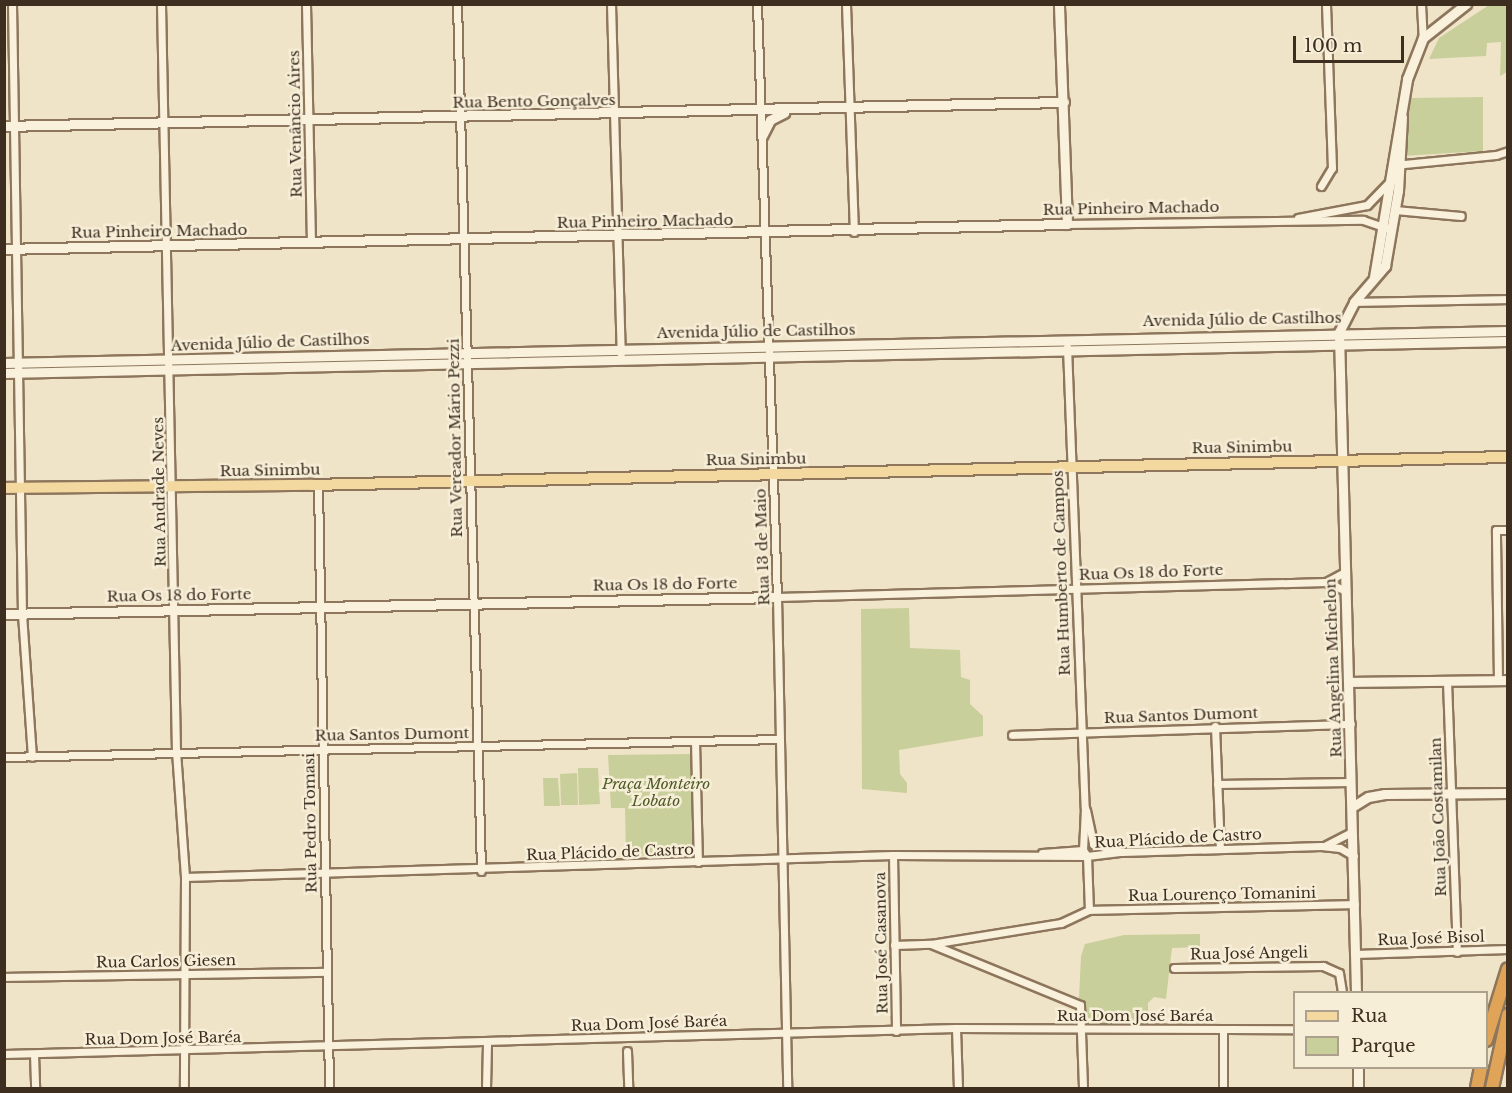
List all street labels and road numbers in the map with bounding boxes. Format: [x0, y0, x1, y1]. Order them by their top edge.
street label: Rua Venâncio Aires [285, 49, 305, 199]
street label: Rua Bento Gonçalves [452, 91, 616, 111]
street label: Rua Pinheiro Machado [1043, 197, 1219, 219]
street label: Rua Pinheiro Machado [557, 210, 733, 232]
street label: Rua Pinheiro Machado [71, 220, 247, 242]
street label: Avenida Júlio de Castilhos [1142, 308, 1342, 330]
street label: Avenida Júlio de Castilhos [656, 320, 856, 342]
street label: Avenida Júlio de Castilhos [170, 330, 370, 354]
street label: Rua Vereador Mário Pezzi [444, 338, 466, 538]
street label: Rua Andrade Neves [149, 416, 169, 568]
street label: Rua Sinimbu [1192, 437, 1292, 457]
street label: Rua Sinimbu [706, 449, 806, 469]
street label: Rua Sinimbu [220, 460, 320, 480]
street label: Rua Humberto de Campos [1048, 470, 1074, 676]
street label: Rua 13 de Maio [751, 488, 773, 606]
street label: Rua Os 18 do Forte [1078, 560, 1224, 584]
street label: Rua Os 18 do Forte [593, 574, 737, 594]
street label: Rua Angelina Michelon [1321, 578, 1345, 758]
street label: Rua Os 18 do Forte [107, 585, 251, 605]
street label: Rua Santos Dumont [1103, 703, 1259, 727]
street label: Rua Santos Dumont [315, 724, 469, 744]
street label: Rua João Costamilan [1426, 737, 1450, 897]
street label: Rua Pedro Tomasi [300, 753, 320, 893]
street label: Rua Plácido de Castro [1094, 825, 1262, 851]
street label: Rua Plácido de Castro [526, 840, 694, 864]
street label: Rua José Casanova [871, 872, 891, 1014]
street label: Rua Lourenço Tomanini [1127, 883, 1317, 905]
street label: Rua José Bisol [1377, 927, 1485, 949]
street label: Rua José Angeli [1189, 943, 1309, 963]
street label: Rua Carlos Giesen [96, 951, 236, 971]
street label: Rua Dom José Baréa [1057, 1007, 1213, 1025]
street label: Rua Dom José Baréa [570, 1011, 728, 1035]
street label: Rua Dom José Baréa [85, 1028, 241, 1048]

